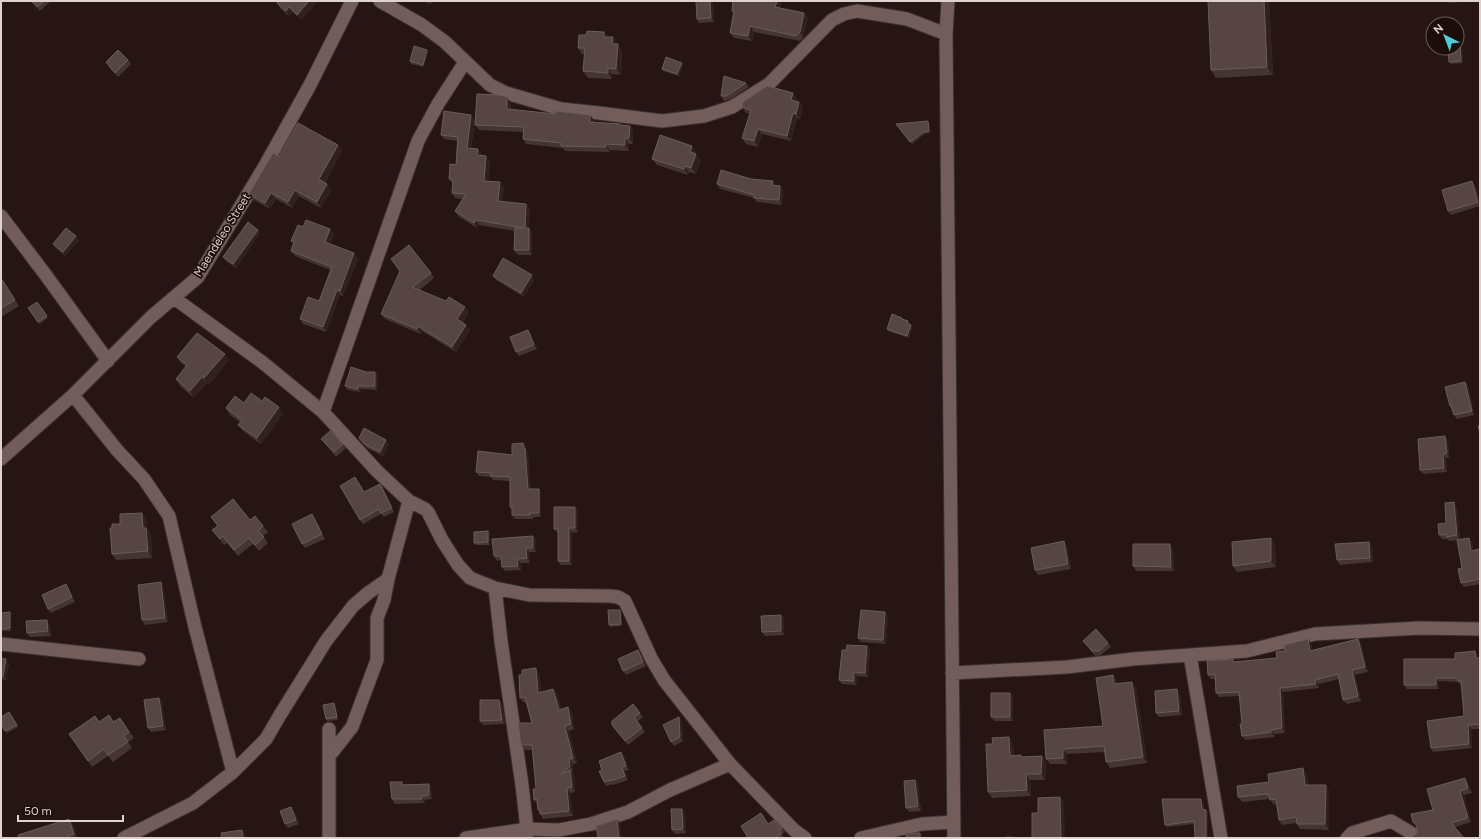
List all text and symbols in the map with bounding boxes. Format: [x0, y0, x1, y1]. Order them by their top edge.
north arrow [1425, 16, 1465, 56]
text: N [1431, 21, 1446, 37]
street label: Maendeleo Street [191, 190, 254, 279]
scale bar [18, 797, 123, 823]
text: 50 m [24, 804, 52, 818]

